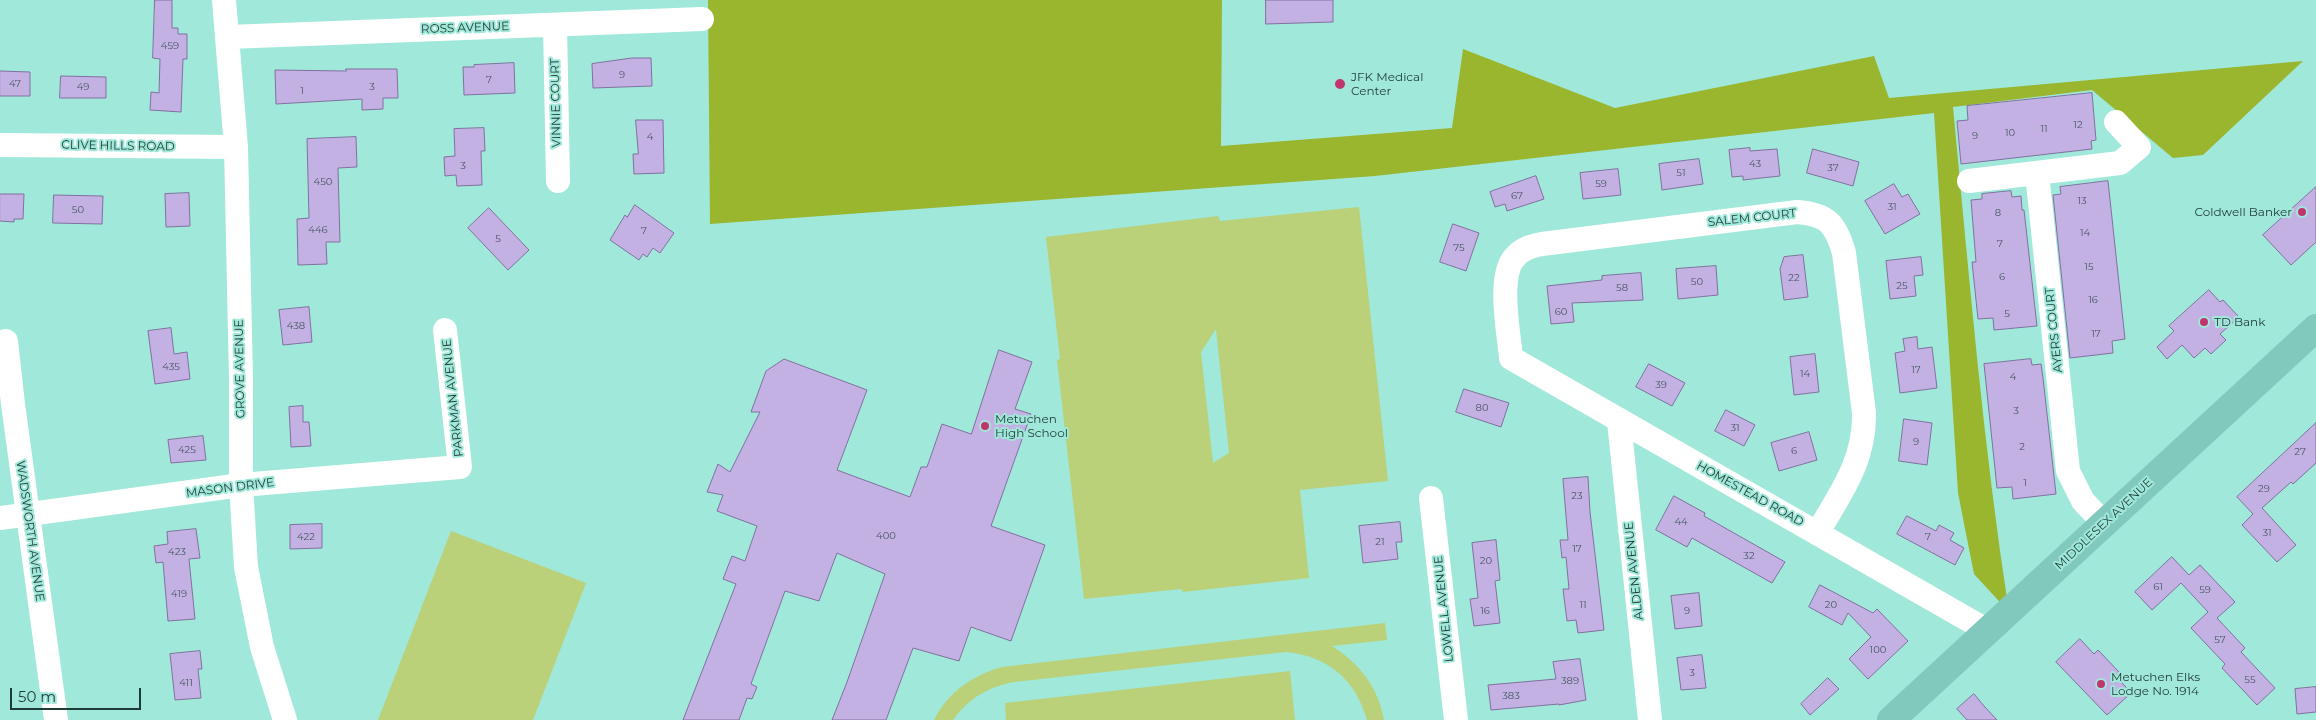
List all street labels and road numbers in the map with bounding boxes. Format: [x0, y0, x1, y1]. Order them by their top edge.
street label: ROSS AVENUE [421, 19, 509, 37]
street label: VINNIE COURT [548, 58, 564, 148]
street label: CLIVE HILLS ROAD [61, 138, 175, 154]
street label: SALEM COURT [1707, 206, 1797, 230]
street label: AYERS COURT [2042, 287, 2066, 373]
street label: GROVE AVENUE [232, 319, 248, 419]
street label: PARKMAN AVENUE [440, 338, 466, 458]
street label: HOMESTEAD ROAD [1694, 459, 1806, 529]
street label: WADSWORTH AVENUE [13, 460, 47, 602]
street label: MASON DRIVE [185, 475, 275, 501]
street label: MIDDLESEX AVENUE [2052, 475, 2156, 573]
street label: ALDEN AVENUE [1622, 521, 1646, 621]
street label: LOWELL AVENUE [1431, 555, 1457, 663]

